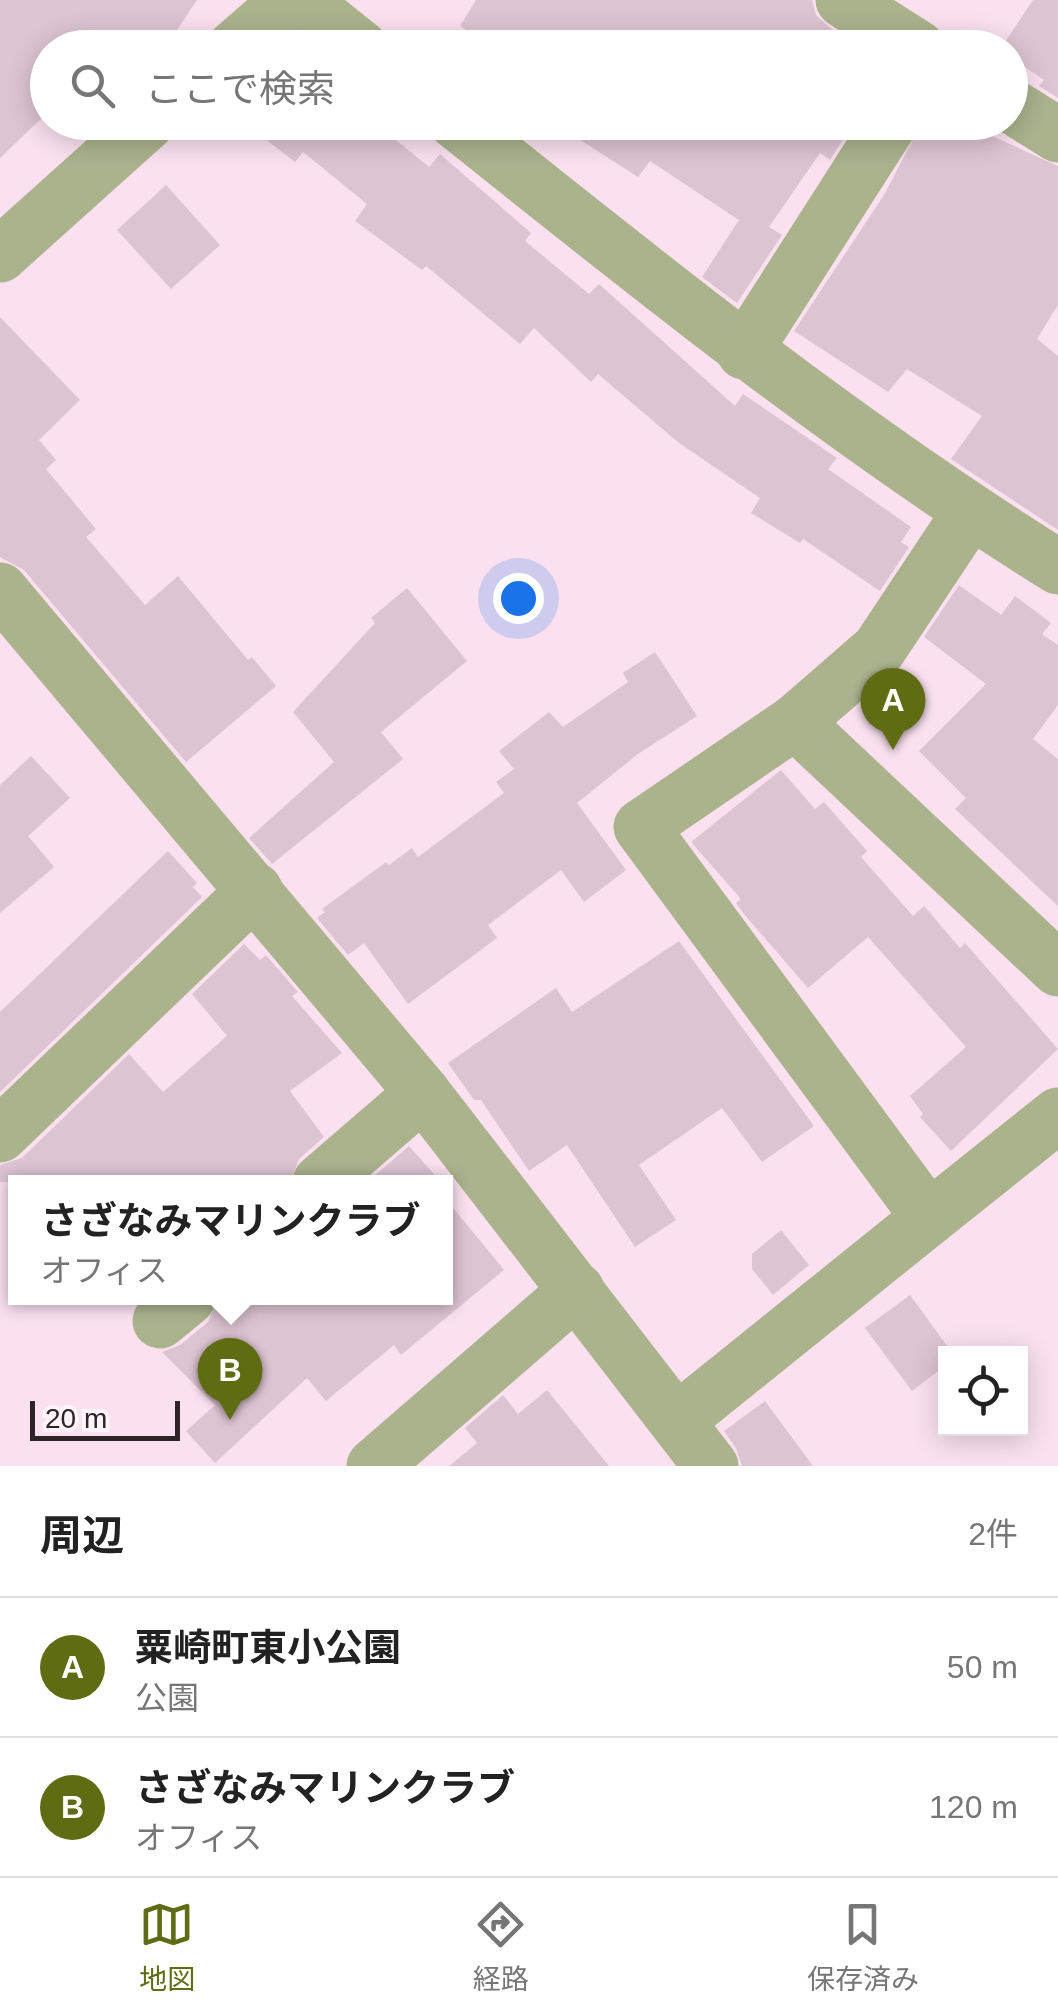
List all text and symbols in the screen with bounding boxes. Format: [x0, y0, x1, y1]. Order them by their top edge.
search box [30, 30, 1028, 140]
icon: search [65, 58, 120, 113]
text: ここで検索 [145, 68, 335, 110]
your location [493, 573, 544, 624]
pin: A [860, 668, 926, 750]
popup [8, 1175, 453, 1305]
text: さざなみマリンクラブ [40, 1200, 421, 1242]
text: オフィス [40, 1253, 168, 1289]
pin: B [198, 1338, 262, 1420]
map controls [938, 1346, 1028, 1436]
button: locate [938, 1346, 1028, 1436]
scale bar [30, 1396, 180, 1440]
text: 20 m [45, 1403, 107, 1434]
text: 周辺 [40, 1512, 124, 1559]
text: 2件 [968, 1516, 1018, 1552]
text: 粟崎町東小公園 [135, 1627, 401, 1669]
text: A [61, 1649, 84, 1685]
text: 50 m [947, 1649, 1018, 1685]
text: 公園 [135, 1680, 199, 1716]
text: さざなみマリンクラブ [135, 1767, 515, 1809]
text: B [61, 1789, 84, 1825]
text: 120 m [929, 1789, 1018, 1825]
text: オフィス [135, 1820, 262, 1856]
tab: 地図 [139, 1897, 195, 1997]
tab: 経路 [473, 1897, 529, 1997]
tab: 保存済み [807, 1897, 919, 1997]

